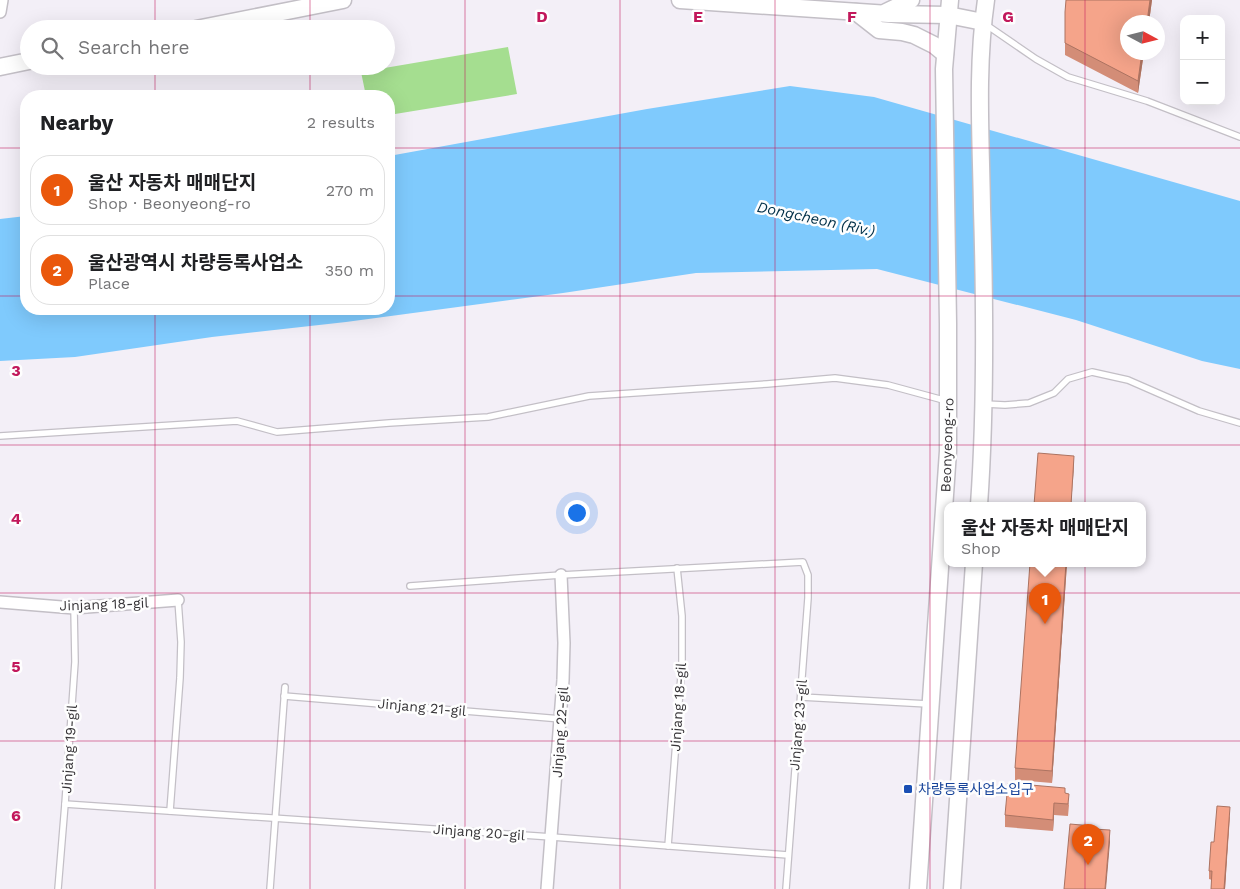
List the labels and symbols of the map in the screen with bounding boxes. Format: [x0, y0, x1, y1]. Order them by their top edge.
text: D [536, 7, 548, 26]
text: E [693, 7, 703, 26]
text: F [847, 7, 857, 26]
text: G [1002, 7, 1014, 26]
north arrow [1120, 15, 1165, 60]
water label: Dongcheon (Riv.) [755, 198, 877, 240]
text: 3 [11, 361, 21, 380]
street label: Beonyeong-ro [937, 397, 957, 493]
your location [564, 500, 590, 526]
text: 4 [11, 509, 21, 528]
pin: 1 [1029, 583, 1061, 624]
street label: Jinjang 18-gil [59, 594, 150, 614]
text: 5 [11, 657, 21, 676]
street label: Jinjang 18-gil [667, 661, 689, 752]
street label: Jinjang 23-gil [786, 678, 810, 771]
street label: Jinjang 22-gil [549, 685, 571, 778]
street label: Jinjang 21-gil [377, 695, 468, 719]
street label: Jinjang 19-gil [58, 703, 80, 794]
place label: 차량등록사업소입구 [918, 781, 1034, 797]
marker: 차량등록사업소입구 [902, 783, 914, 795]
text: 6 [11, 806, 21, 825]
street label: Jinjang 20-gil [432, 821, 526, 843]
pin: 2 [1072, 824, 1104, 865]

